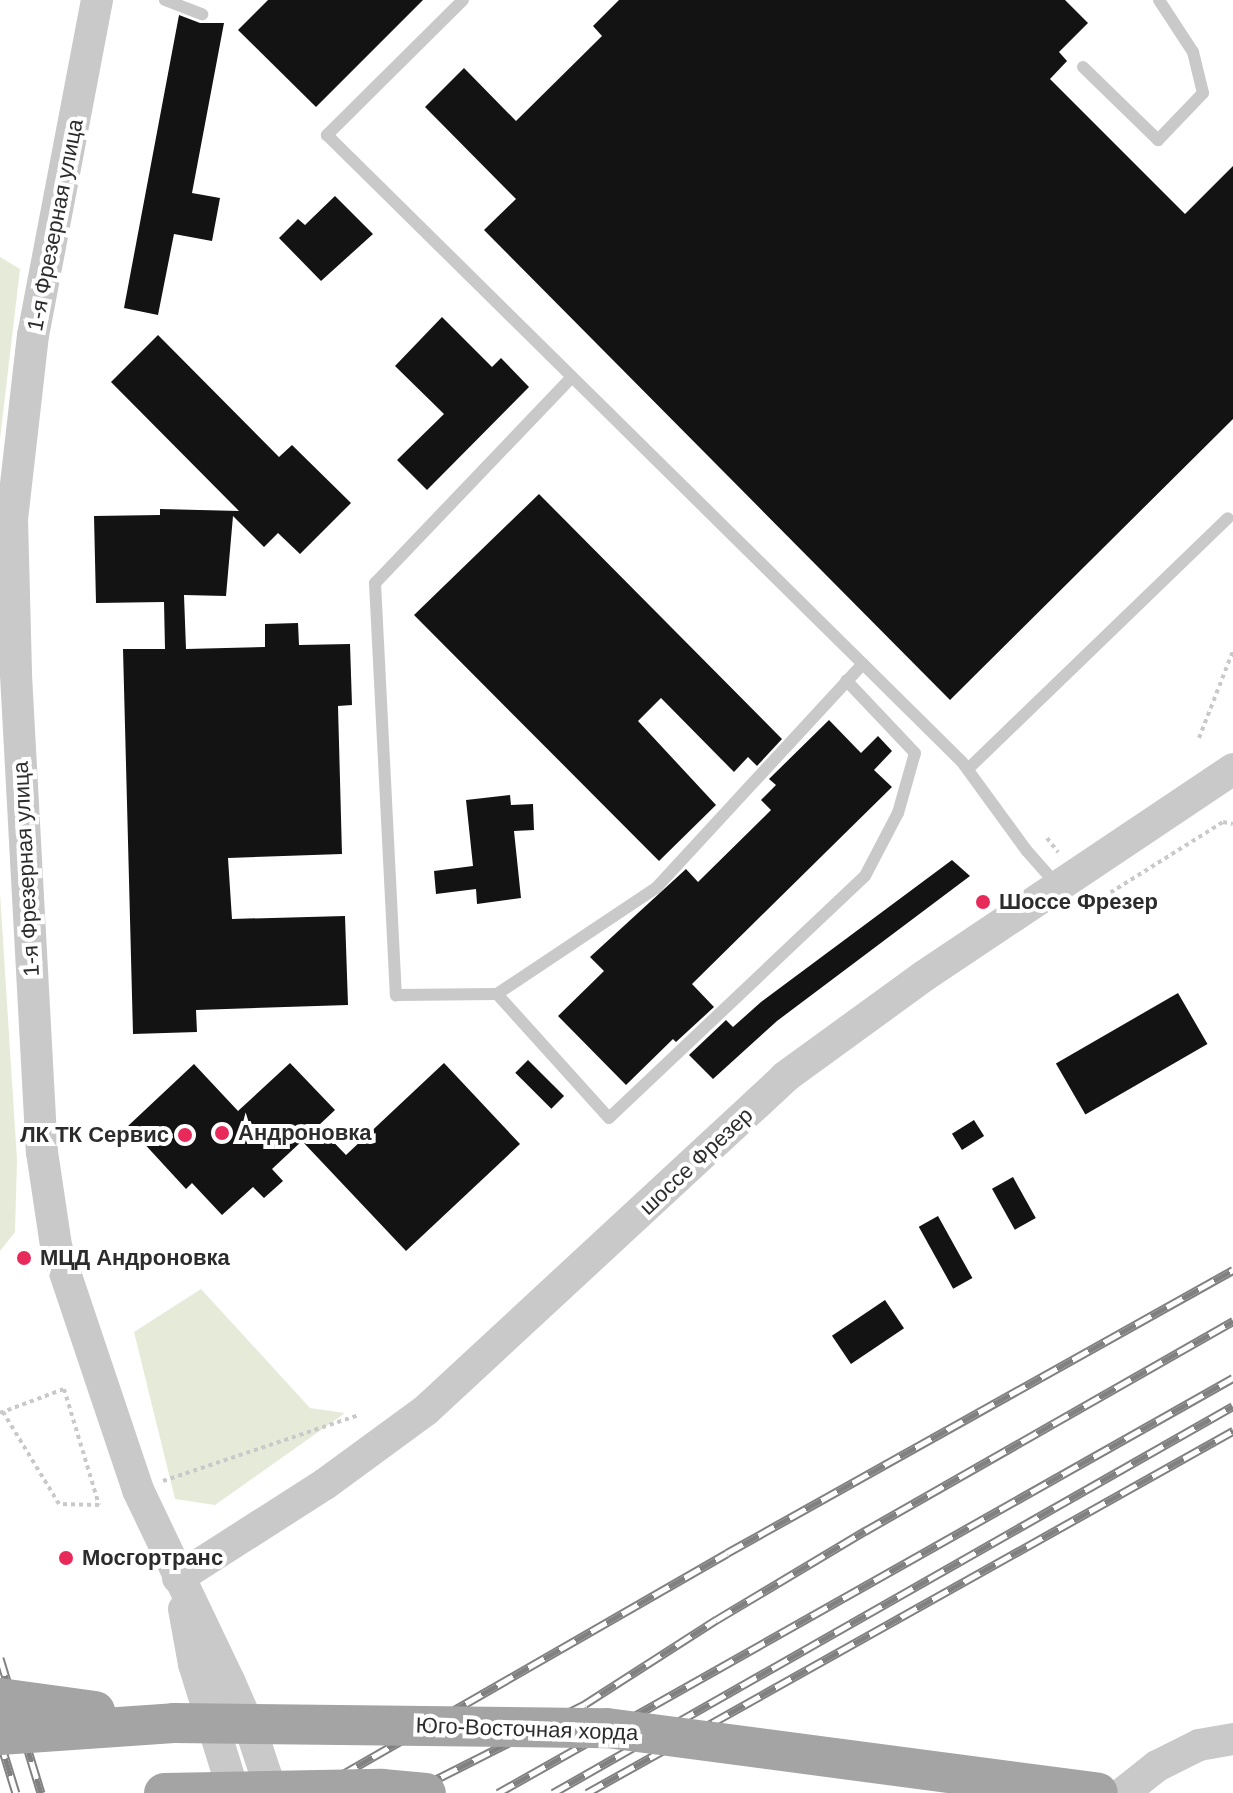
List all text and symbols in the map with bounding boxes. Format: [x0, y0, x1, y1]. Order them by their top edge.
street label: 1-я Фрезерная улица [21, 117, 89, 333]
street label: 1-я Фрезерная улица [7, 761, 45, 977]
place label: Шоссе Фрезер [999, 889, 1158, 915]
marker: Шоссе Фрезер [974, 893, 992, 911]
street label: шоссе Фрезер [634, 1102, 758, 1220]
place label: Андроновка [238, 1120, 372, 1146]
place label: ЛК ТК Сервис [20, 1122, 169, 1148]
marker: Андроновка [213, 1124, 231, 1142]
marker: ЛК ТК Сервис [176, 1126, 194, 1144]
place label: МЦД Андроновка [40, 1245, 230, 1271]
marker: МЦД Андроновка [15, 1249, 33, 1267]
place label: Мосгортранс [82, 1545, 223, 1571]
marker: Мосгортранс [57, 1549, 75, 1567]
street label: Юго-Восточная хорда [415, 1712, 639, 1746]

